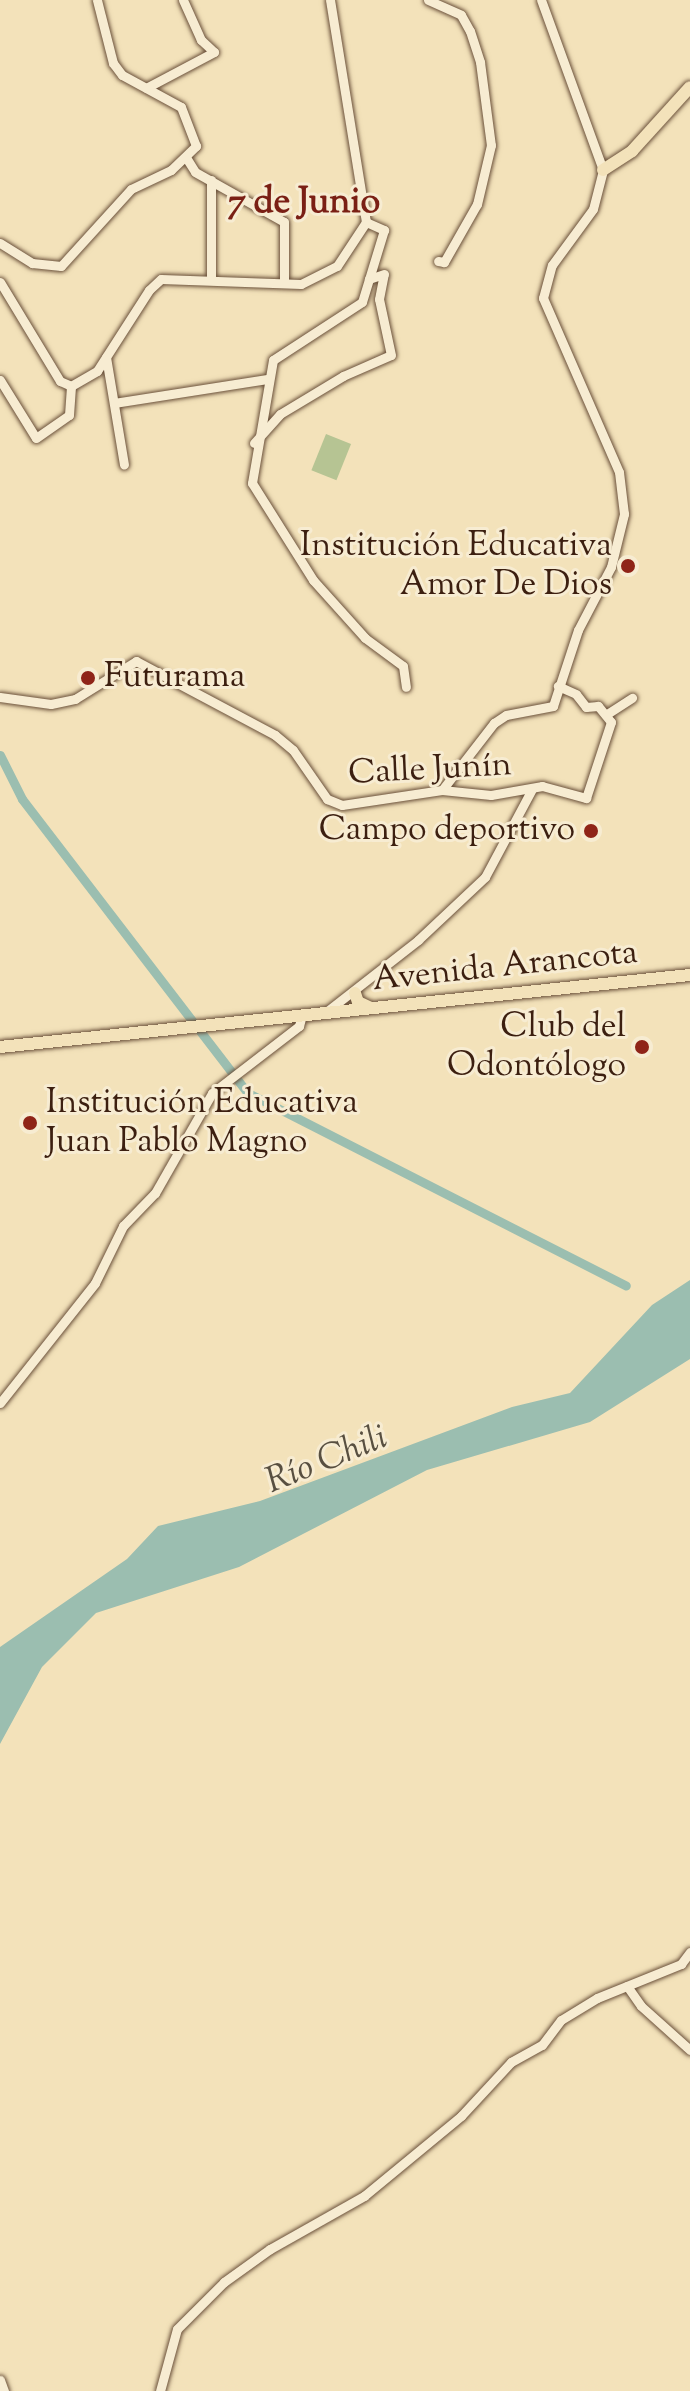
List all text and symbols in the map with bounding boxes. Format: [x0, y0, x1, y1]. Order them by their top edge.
district label: 7 de Junio [228, 182, 380, 226]
place label: Institución Educativa Amor De Dios [300, 526, 612, 606]
marker: Institución Educativa Amor De Dios [619, 557, 637, 575]
place label: Futurama [104, 658, 245, 698]
marker: Futurama [79, 669, 97, 687]
street label: Calle Junín [347, 745, 513, 795]
place label: Campo deportivo [319, 811, 575, 851]
marker: Campo deportivo [582, 822, 600, 840]
street label: Avenida Arancota [370, 933, 640, 1001]
place label: Club del Odontólogo [447, 1007, 626, 1086]
marker: Club del Odontólogo [633, 1038, 651, 1056]
place label: Institución Educativa Juan Pablo Magno [46, 1083, 358, 1162]
marker: Institución Educativa Juan Pablo Magno [21, 1114, 39, 1132]
water label: Río Chili [260, 1417, 394, 1505]

